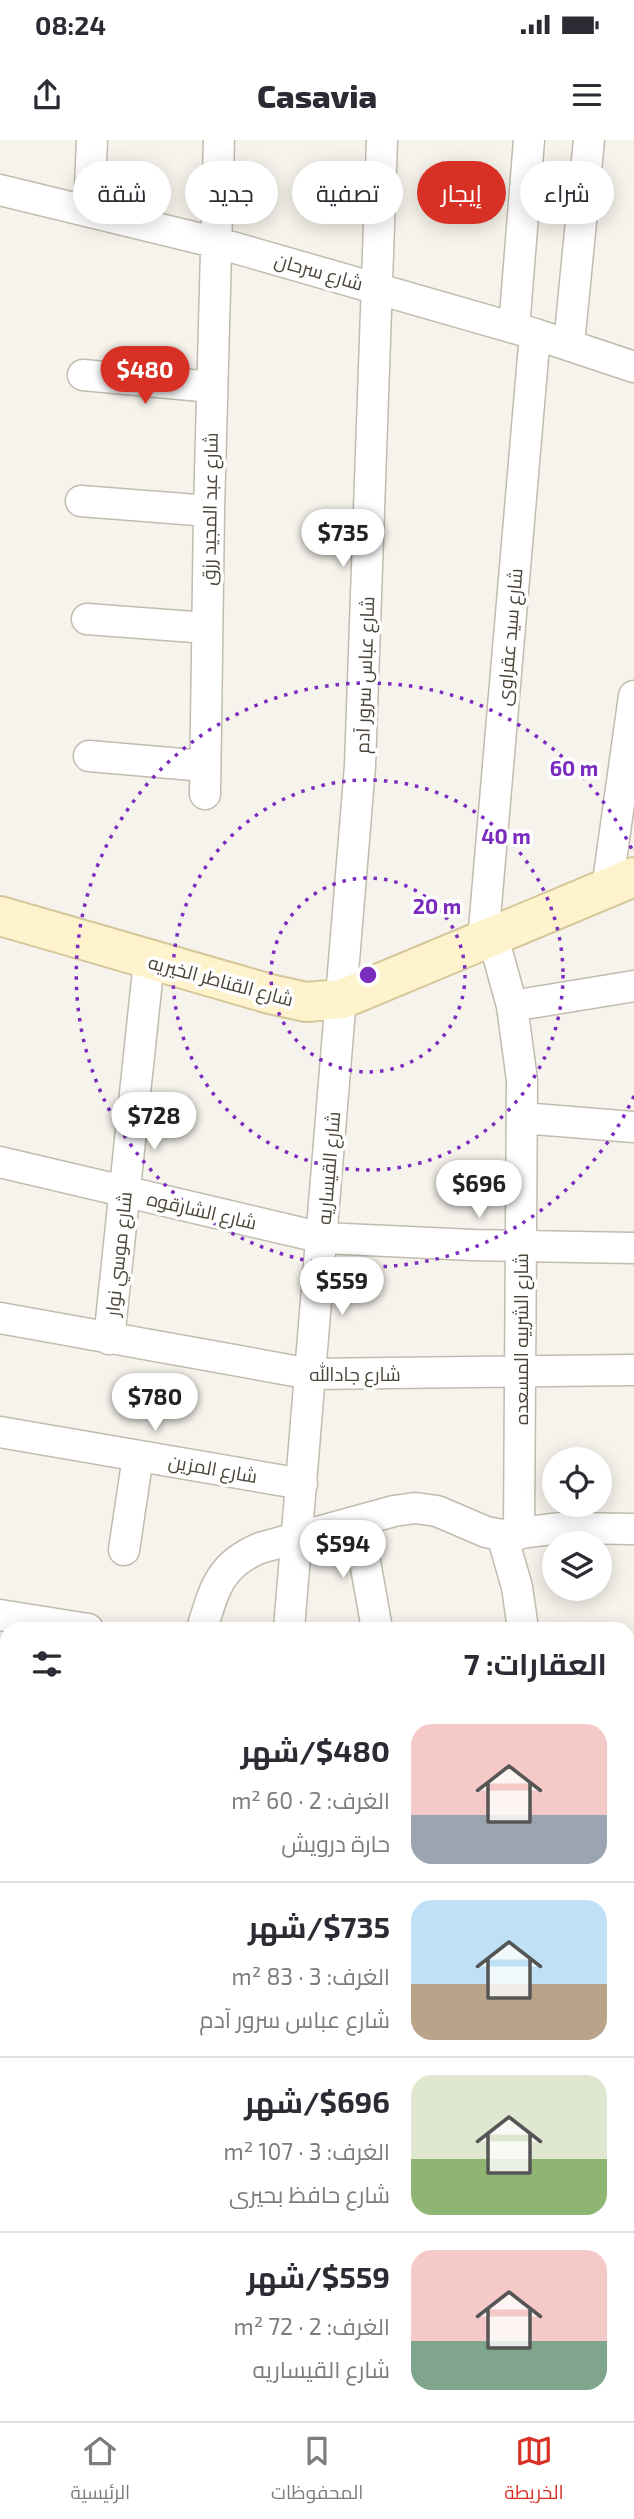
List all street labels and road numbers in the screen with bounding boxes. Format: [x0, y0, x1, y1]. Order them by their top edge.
street label: شارع سرحان [271, 247, 366, 297]
street label: شارع عبد المجيد رزق [196, 432, 225, 586]
street label: شارع سيد عقراوى [492, 567, 529, 707]
street label: شارع عباس سرور آدم [350, 596, 381, 754]
street label: شارع القناطر الخيريه [145, 950, 296, 1013]
street label: شارع القيساريه [312, 1110, 347, 1226]
street label: شارع الشارقوه [144, 1186, 259, 1237]
street label: شارع موسي نوار [100, 1190, 140, 1319]
street label: شارع الشربيه المسعده [509, 1253, 535, 1425]
street label: شارع جادالله [309, 1362, 401, 1388]
street label: شارع المزين [166, 1449, 259, 1490]

